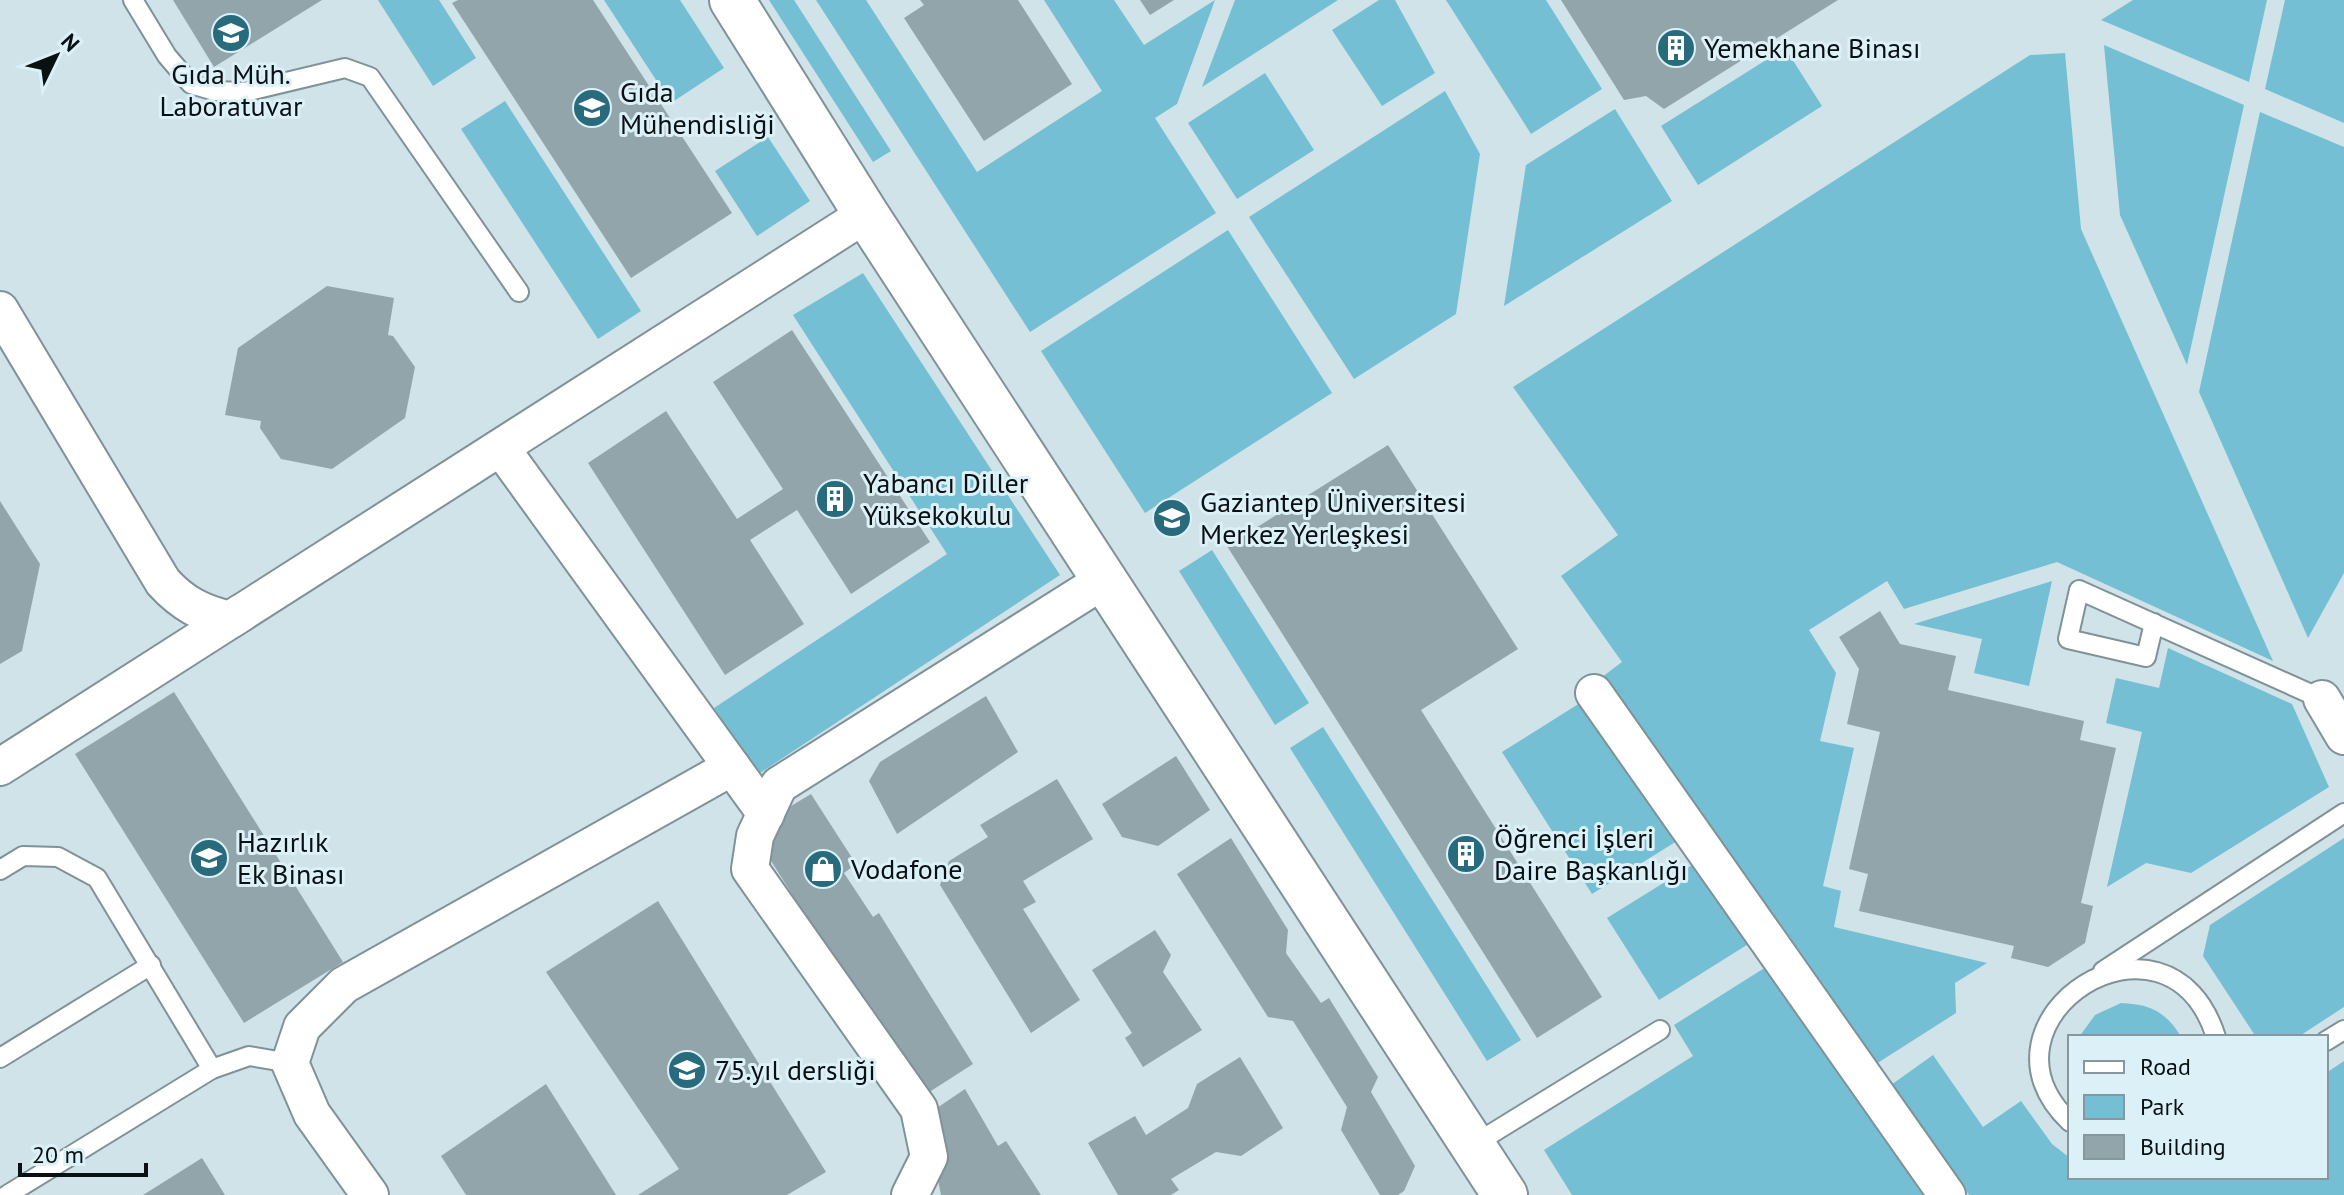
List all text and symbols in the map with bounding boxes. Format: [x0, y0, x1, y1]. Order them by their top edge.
school or university icon: Gıda Müh. Laboratuvar [210, 12, 252, 54]
north arrow [16, 16, 96, 96]
building icon: Yemekhane Binası [1655, 27, 1697, 69]
text: N [55, 28, 86, 57]
place label: Yemekhane Binası [1704, 29, 1920, 66]
place label: Gıda Müh. Laboratuvar [160, 55, 303, 124]
place label: Gıda Mühendisliği [620, 73, 775, 142]
school or university icon: Gıda Mühendisliği [571, 87, 613, 129]
place label: Yabancı Diller Yüksekokulu [863, 464, 1029, 533]
building icon: Yabancı Diller Yüksekokulu [814, 478, 856, 520]
place label: Gaziantep Üniversitesi Merkez Yerleşkesi [1200, 483, 1466, 552]
school or university icon: Gaziantep Üniversitesi Merkez Yerleşkesi [1151, 497, 1193, 539]
place label: Öğrenci İşleri Daire Başkanlığı [1494, 819, 1688, 888]
place label: Hazırlık Ek Binası [237, 823, 344, 892]
building icon: Öğrenci İşleri Daire Başkanlığı [1445, 833, 1487, 875]
school or university icon: Hazırlık Ek Binası [188, 837, 230, 879]
shop icon: Vodafone [802, 848, 844, 890]
place label: Vodafone [850, 850, 962, 887]
legend [2068, 1035, 2328, 1179]
school or university icon: 75.yıl dersliği [666, 1049, 708, 1091]
place label: 75.yıl dersliği [715, 1051, 876, 1088]
text: Road [2140, 1051, 2191, 1082]
text: Park [2140, 1091, 2185, 1122]
scale bar [20, 1127, 146, 1177]
text: Building [2140, 1131, 2226, 1162]
text: 20 m [32, 1139, 84, 1170]

